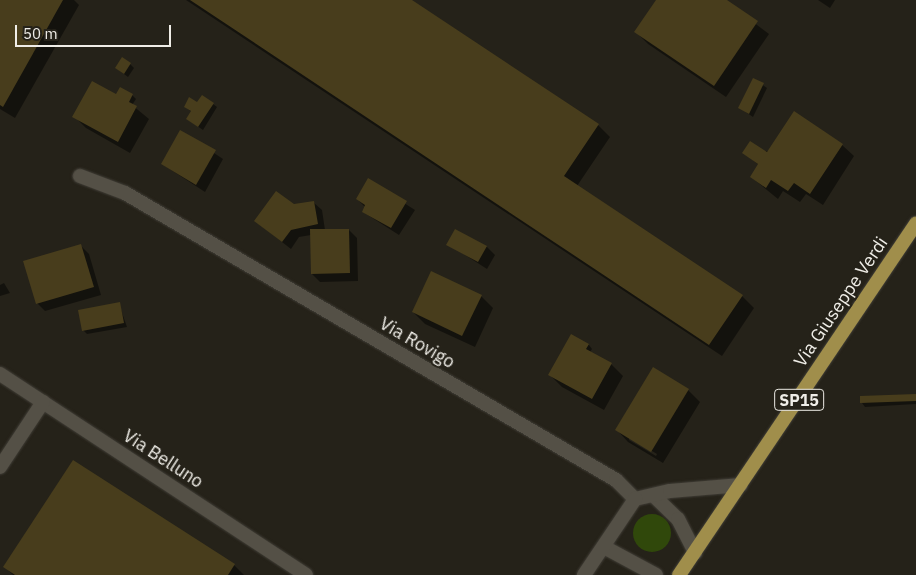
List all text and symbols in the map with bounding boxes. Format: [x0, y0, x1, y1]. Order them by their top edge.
scale bar [18, 15, 174, 47]
text: 50 m [23, 24, 58, 43]
street label: Via Giuseppe Verdi [790, 233, 892, 371]
street label: Via Rovigo [376, 313, 458, 373]
road number: SP15 [774, 386, 824, 414]
street label: Via Belluno [119, 425, 207, 493]

